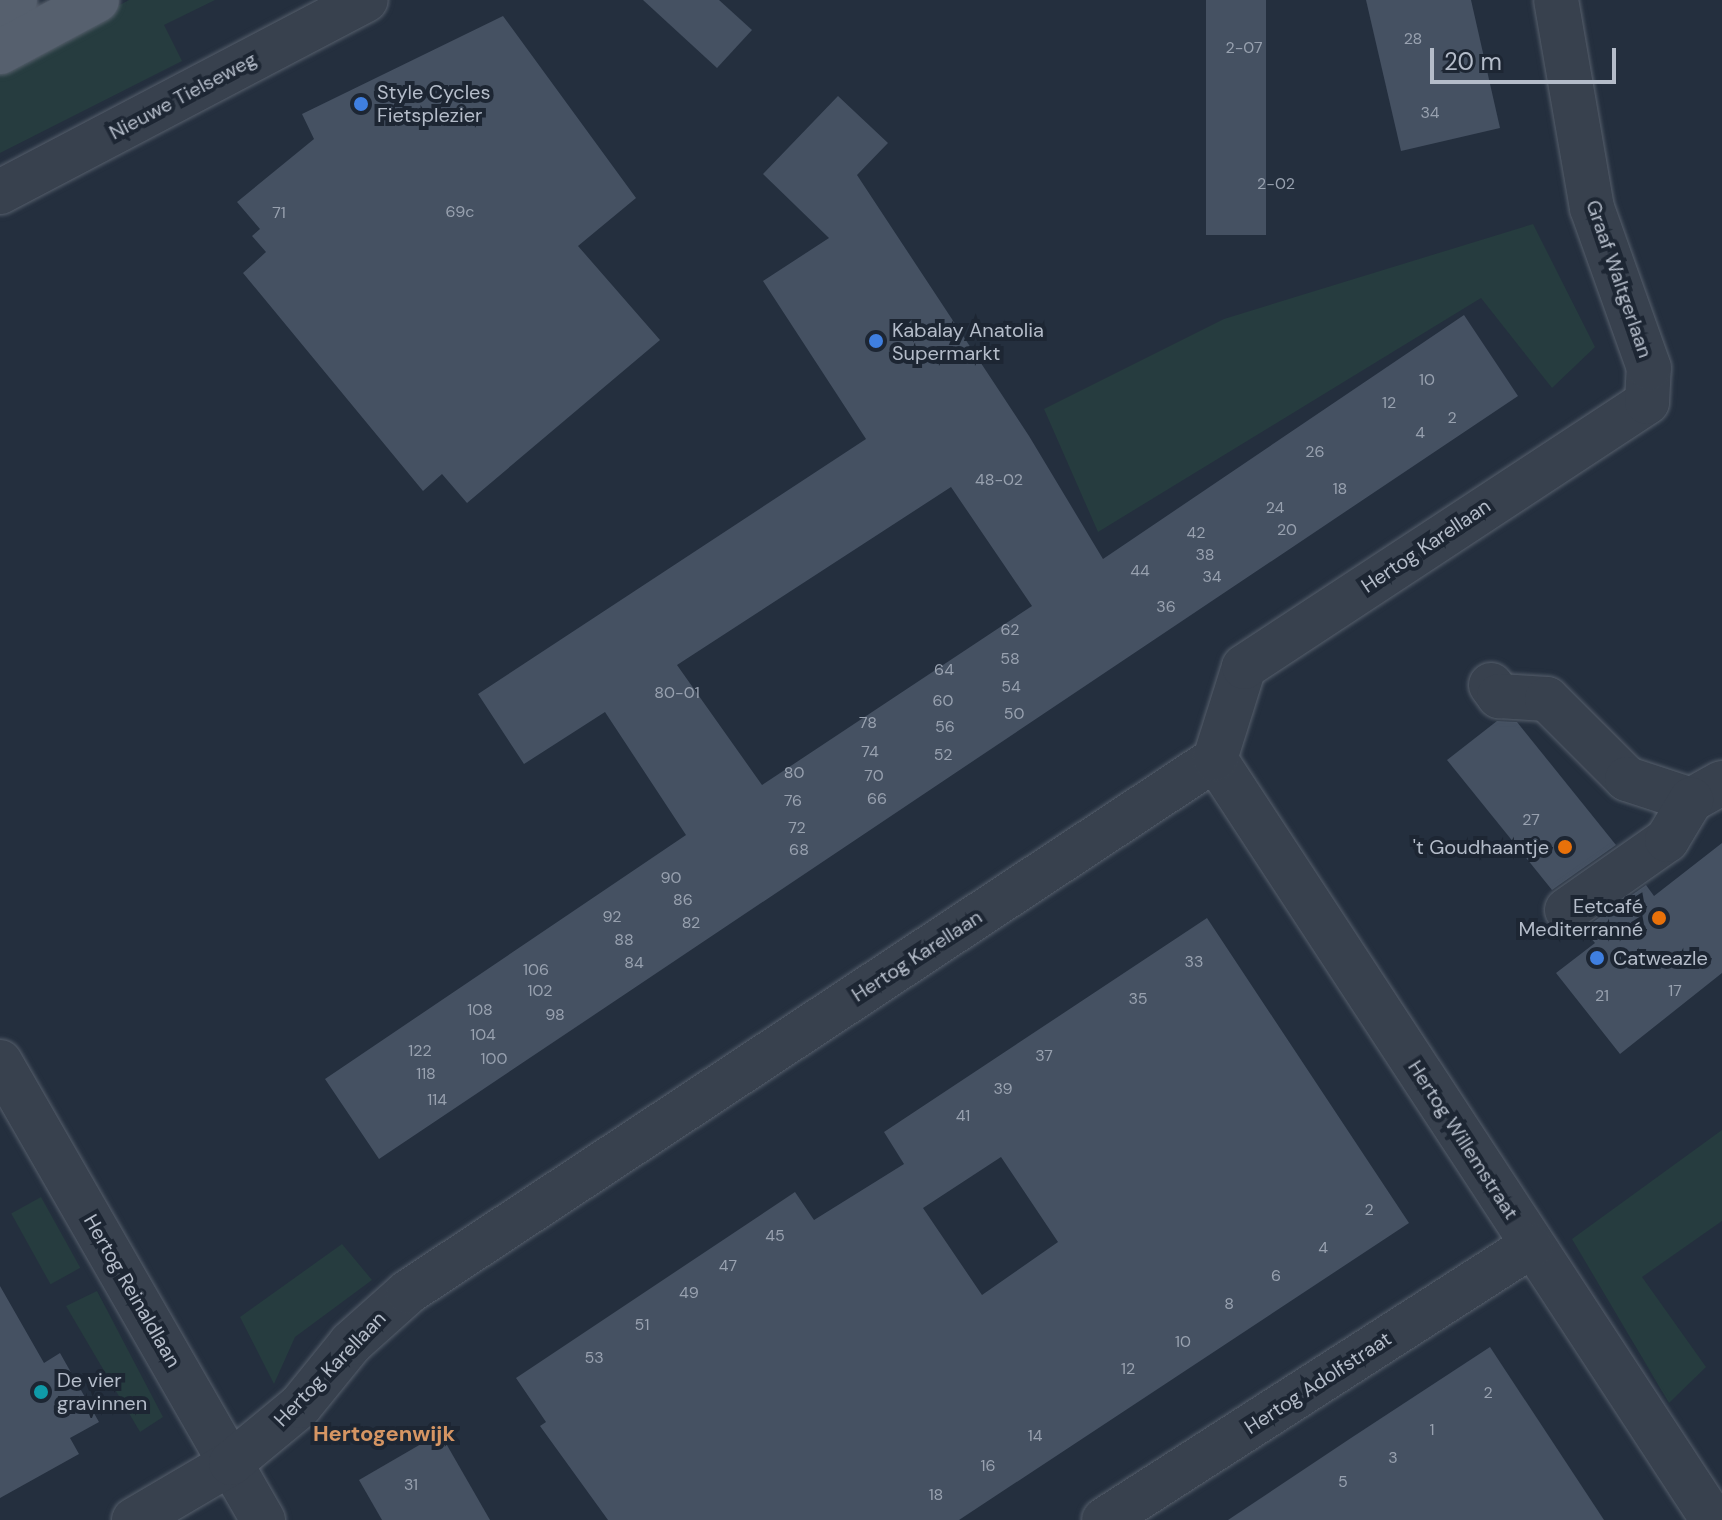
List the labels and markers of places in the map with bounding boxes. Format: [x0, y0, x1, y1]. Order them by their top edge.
place label: Style Cycles Fietsplezier [377, 80, 491, 127]
marker: Style Cycles Fietsplezier [352, 95, 370, 113]
place label: Kabalay Anatolia Supermarkt [892, 318, 1044, 365]
marker: Kabalay Anatolia Supermarkt [867, 332, 885, 350]
place label: 't Goudhaantje [1413, 835, 1549, 859]
marker: 't Goudhaantje [1556, 838, 1574, 856]
place label: Eetcafé Mediterranné [1519, 894, 1643, 941]
marker: Eetcafé Mediterranné [1650, 909, 1668, 927]
place label: Catweazle [1613, 946, 1708, 970]
marker: Catweazle [1588, 949, 1606, 967]
place label: De vier gravinnen [57, 1368, 147, 1415]
marker: De vier gravinnen [32, 1383, 50, 1401]

